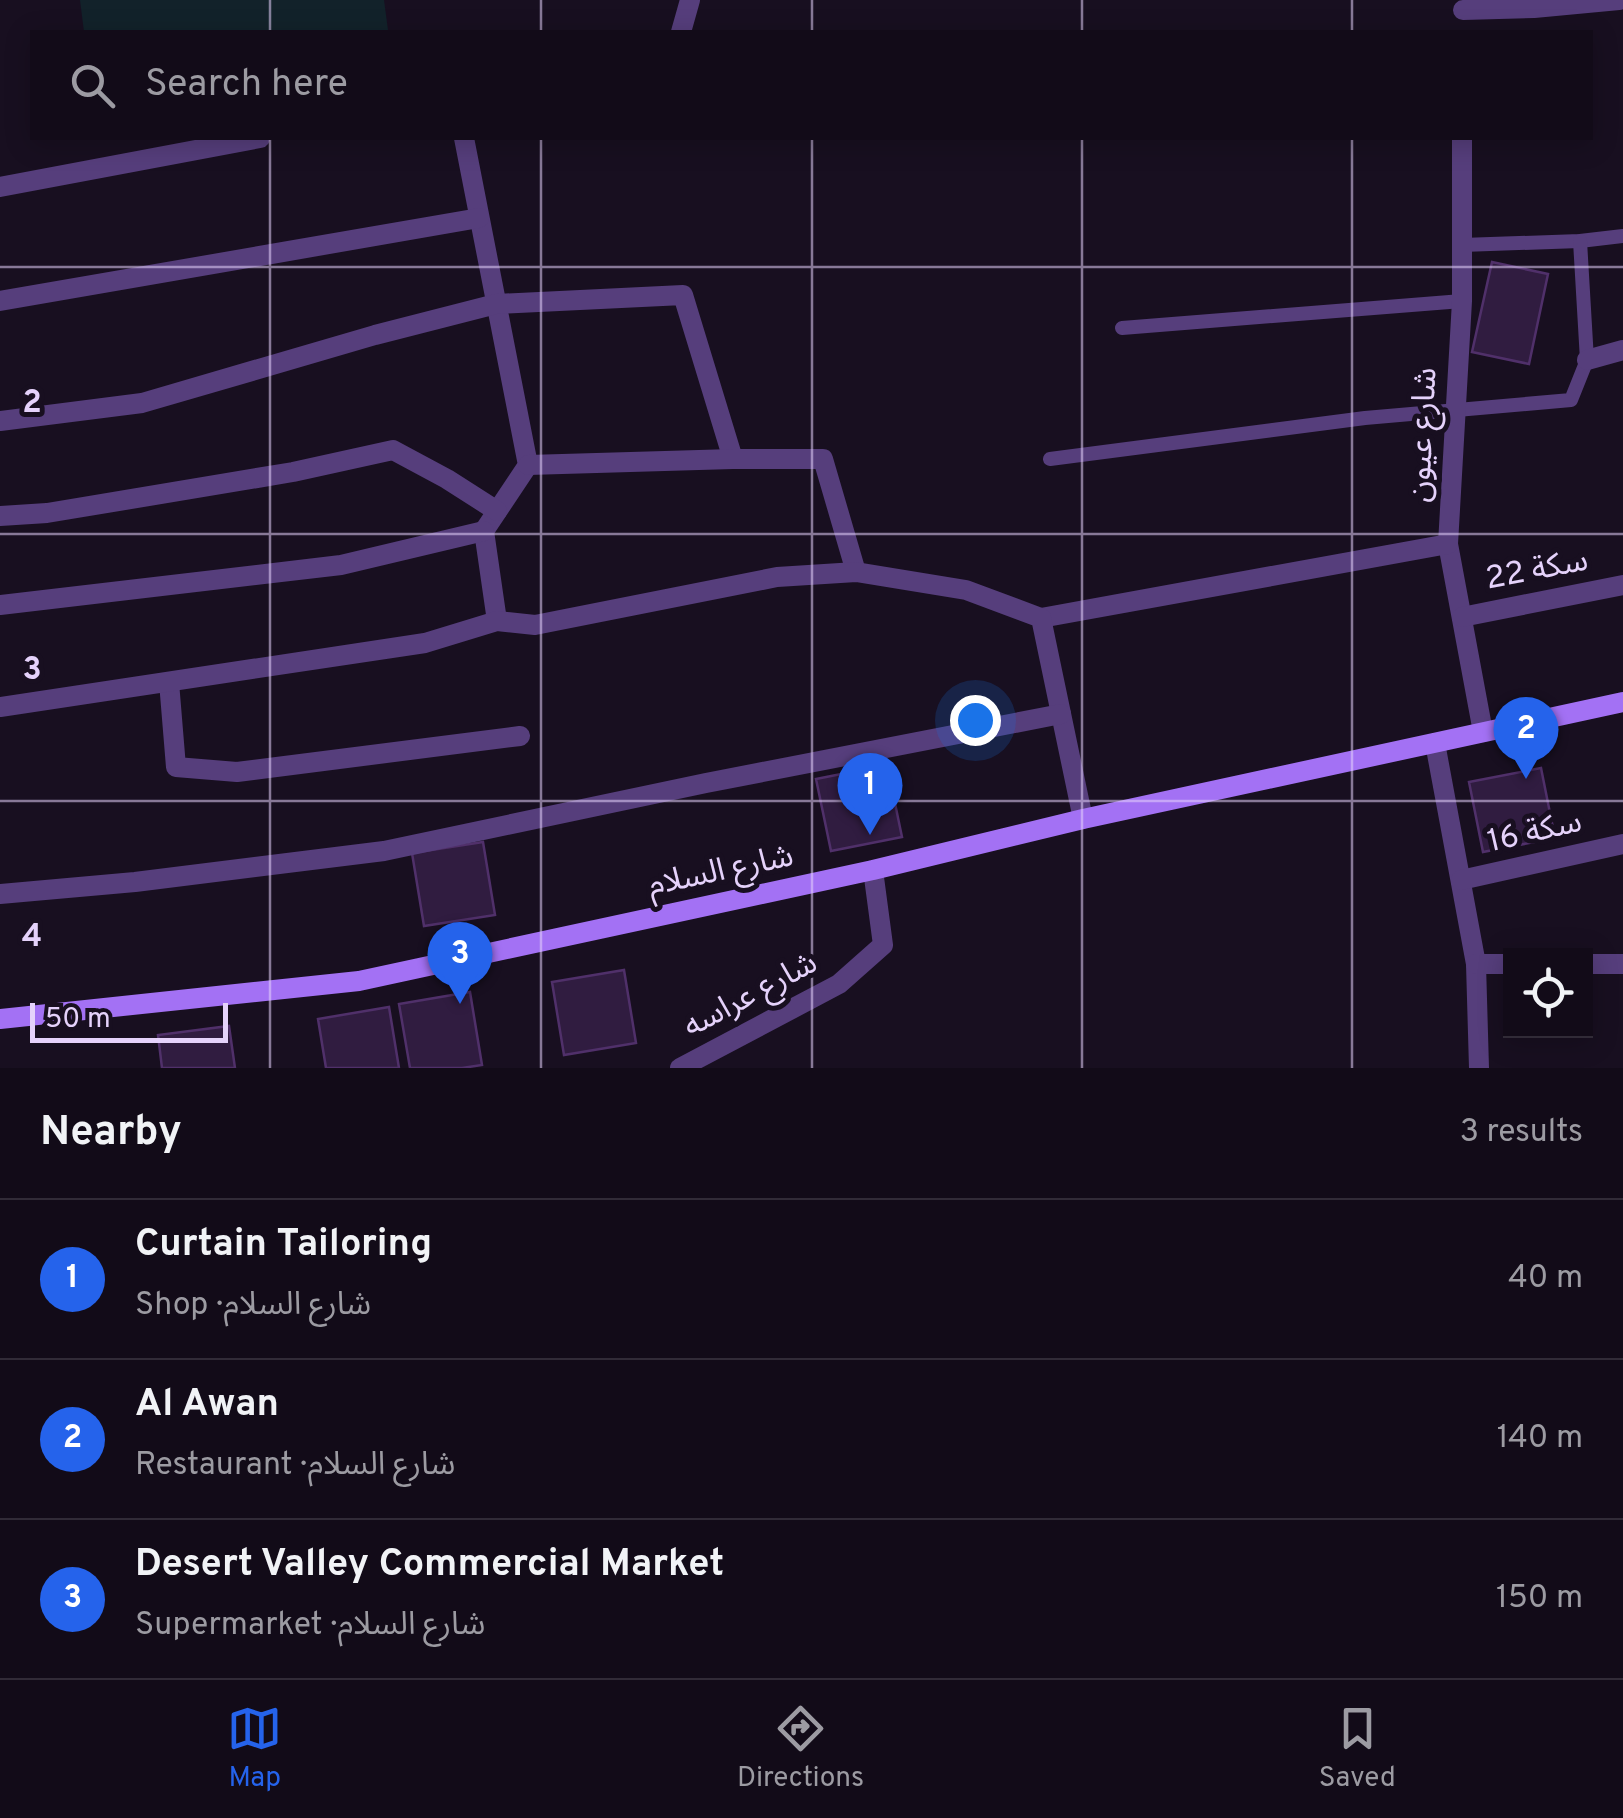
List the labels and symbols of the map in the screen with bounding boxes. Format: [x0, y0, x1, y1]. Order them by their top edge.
street label: شارع عيون [1400, 367, 1449, 503]
text: 2 [22, 384, 42, 424]
street label: سكة 22 [1482, 541, 1592, 601]
text: 3 [22, 651, 42, 691]
your location [950, 695, 1001, 746]
pin: 2 [1494, 696, 1558, 779]
pin: 1 [838, 752, 902, 835]
street label: سكة 16 [1484, 803, 1586, 863]
street label: شارع السلام [645, 837, 798, 908]
text: 4 [22, 918, 42, 958]
pin: 3 [428, 922, 492, 1004]
street label: شارع عراسه [677, 944, 825, 1049]
scale bar [30, 998, 228, 1042]

